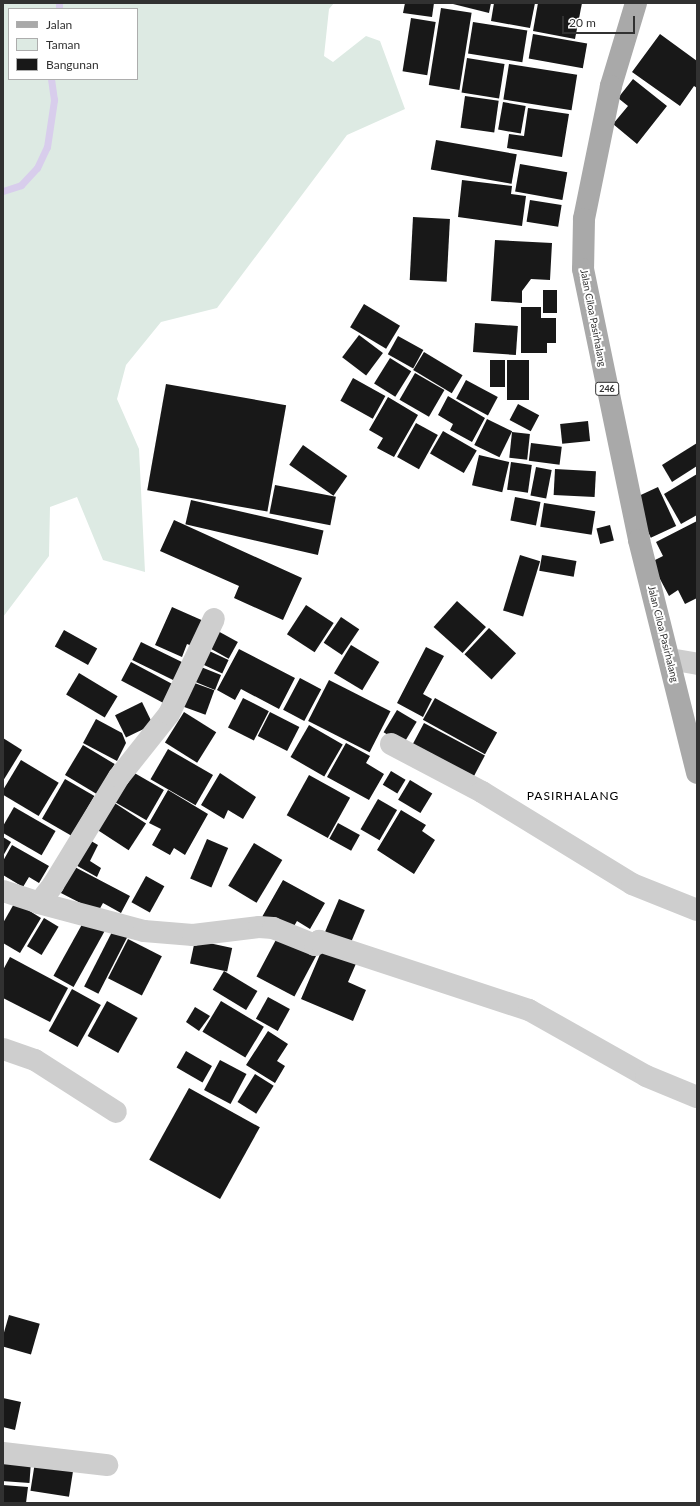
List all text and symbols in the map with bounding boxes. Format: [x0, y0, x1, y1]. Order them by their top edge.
legend [8, 8, 138, 80]
scale bar [564, 8, 637, 34]
text: 20 m [569, 15, 596, 30]
text: Jalan [46, 17, 72, 32]
text: Taman [46, 37, 80, 52]
text: Bangunan [46, 57, 99, 72]
street label: Jalan Ciloa Pasirhalang [578, 268, 608, 368]
road number: 246 [595, 382, 619, 396]
street label: Jalan Ciloa Pasirhalang [645, 585, 681, 683]
district label: PASIRHALANG [527, 789, 619, 803]

